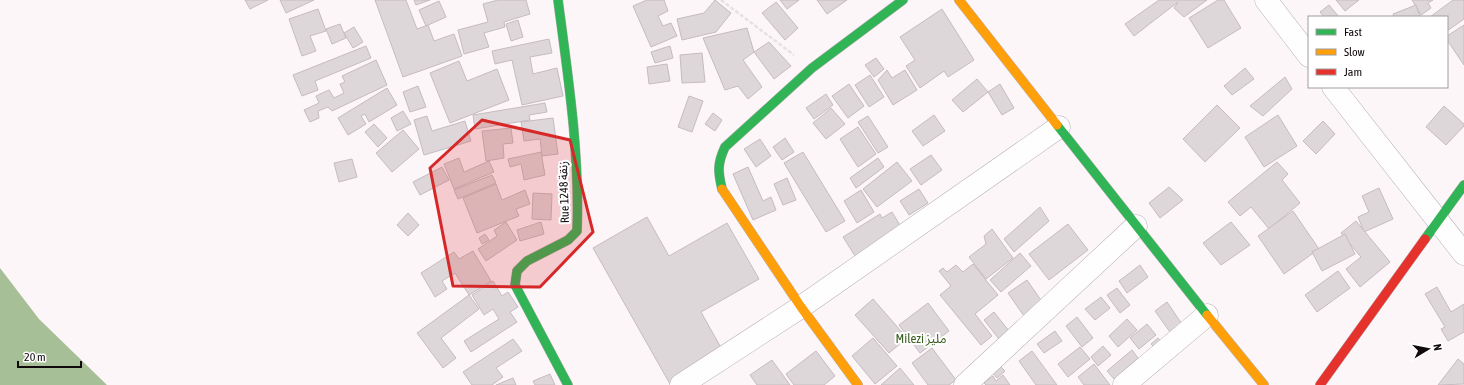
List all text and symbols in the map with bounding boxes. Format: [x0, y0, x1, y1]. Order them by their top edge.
legend [1308, 16, 1448, 88]
text: Fast [1344, 25, 1362, 39]
text: Slow [1344, 45, 1365, 59]
text: Jam [1344, 65, 1362, 79]
street label: Rue 1248 زنقة [556, 161, 572, 223]
north arrow [1408, 329, 1448, 369]
district label: Milezi مليز [895, 331, 947, 346]
scale bar [18, 343, 81, 369]
text: N [1431, 343, 1444, 352]
text: 20 m [24, 350, 46, 364]

